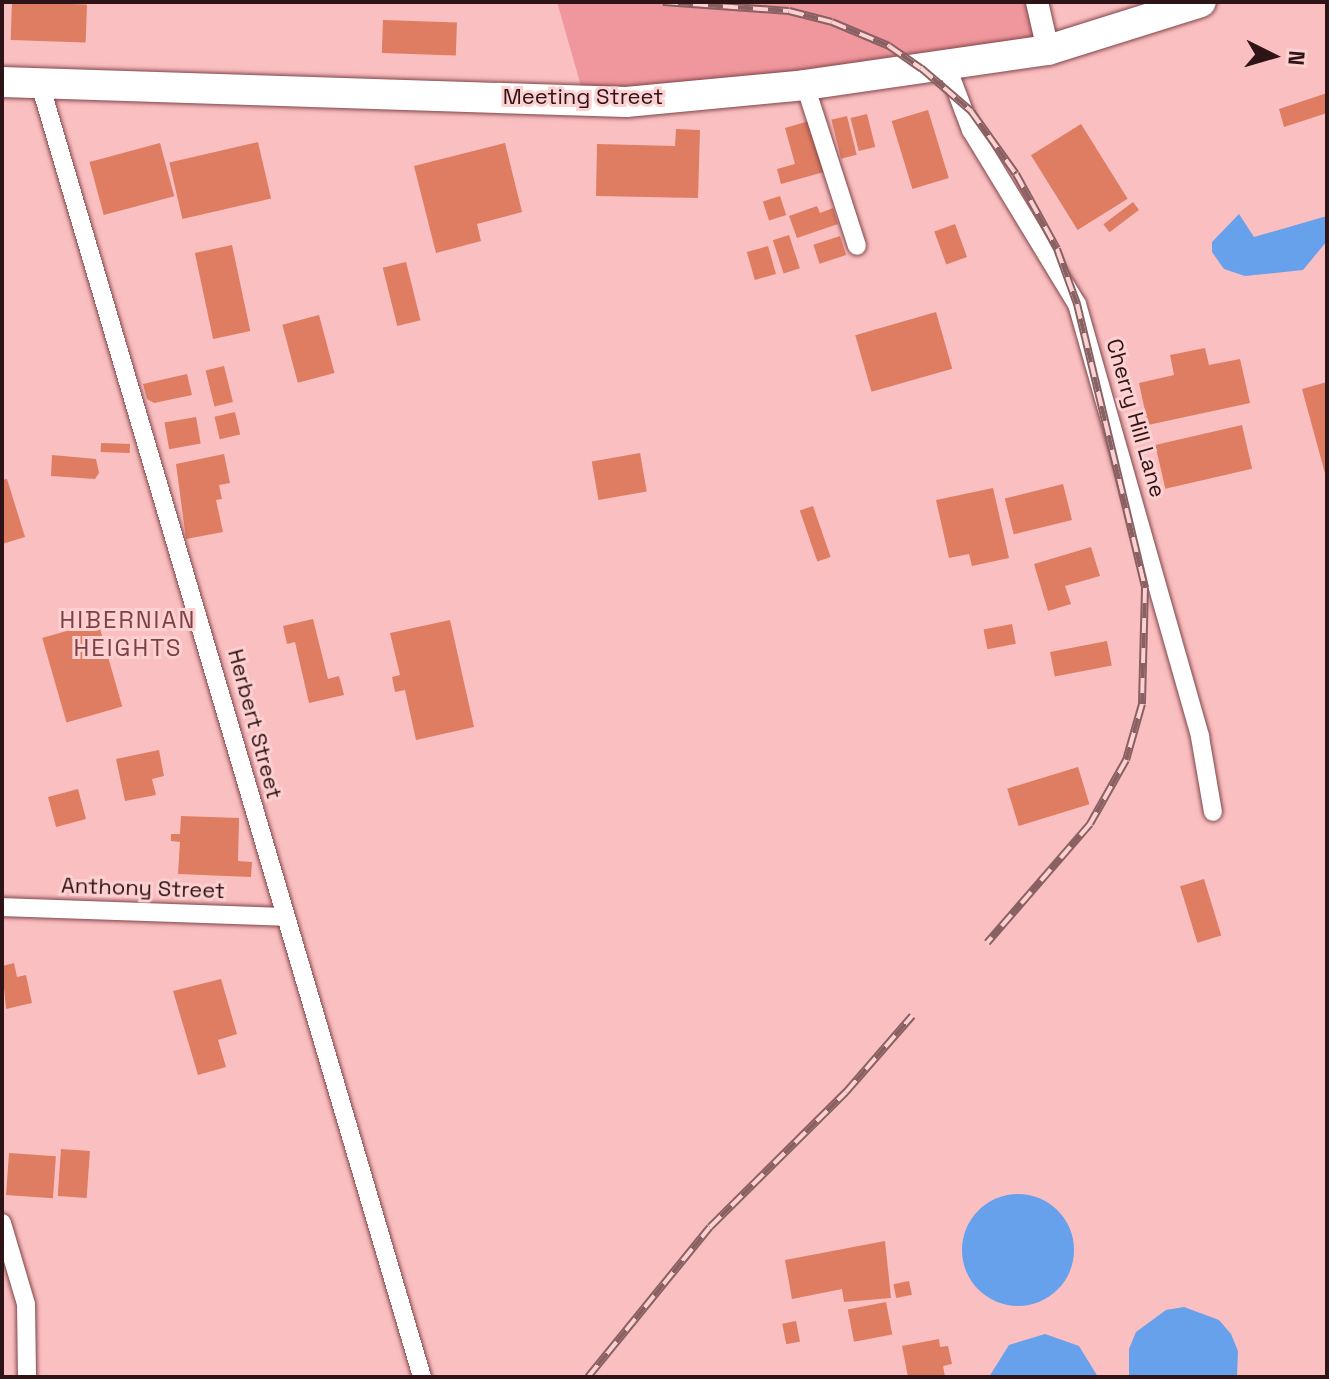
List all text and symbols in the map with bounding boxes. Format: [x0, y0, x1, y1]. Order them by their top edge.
north arrow [1233, 16, 1313, 96]
text: N [1282, 50, 1311, 67]
street label: Meeting Street [503, 84, 663, 110]
street label: Cherry Hill Lane [1101, 336, 1171, 500]
district label: HIBERNIAN HEIGHTS [60, 606, 196, 662]
street label: Herbert Street [222, 646, 288, 802]
street label: Anthony Street [61, 872, 225, 904]

